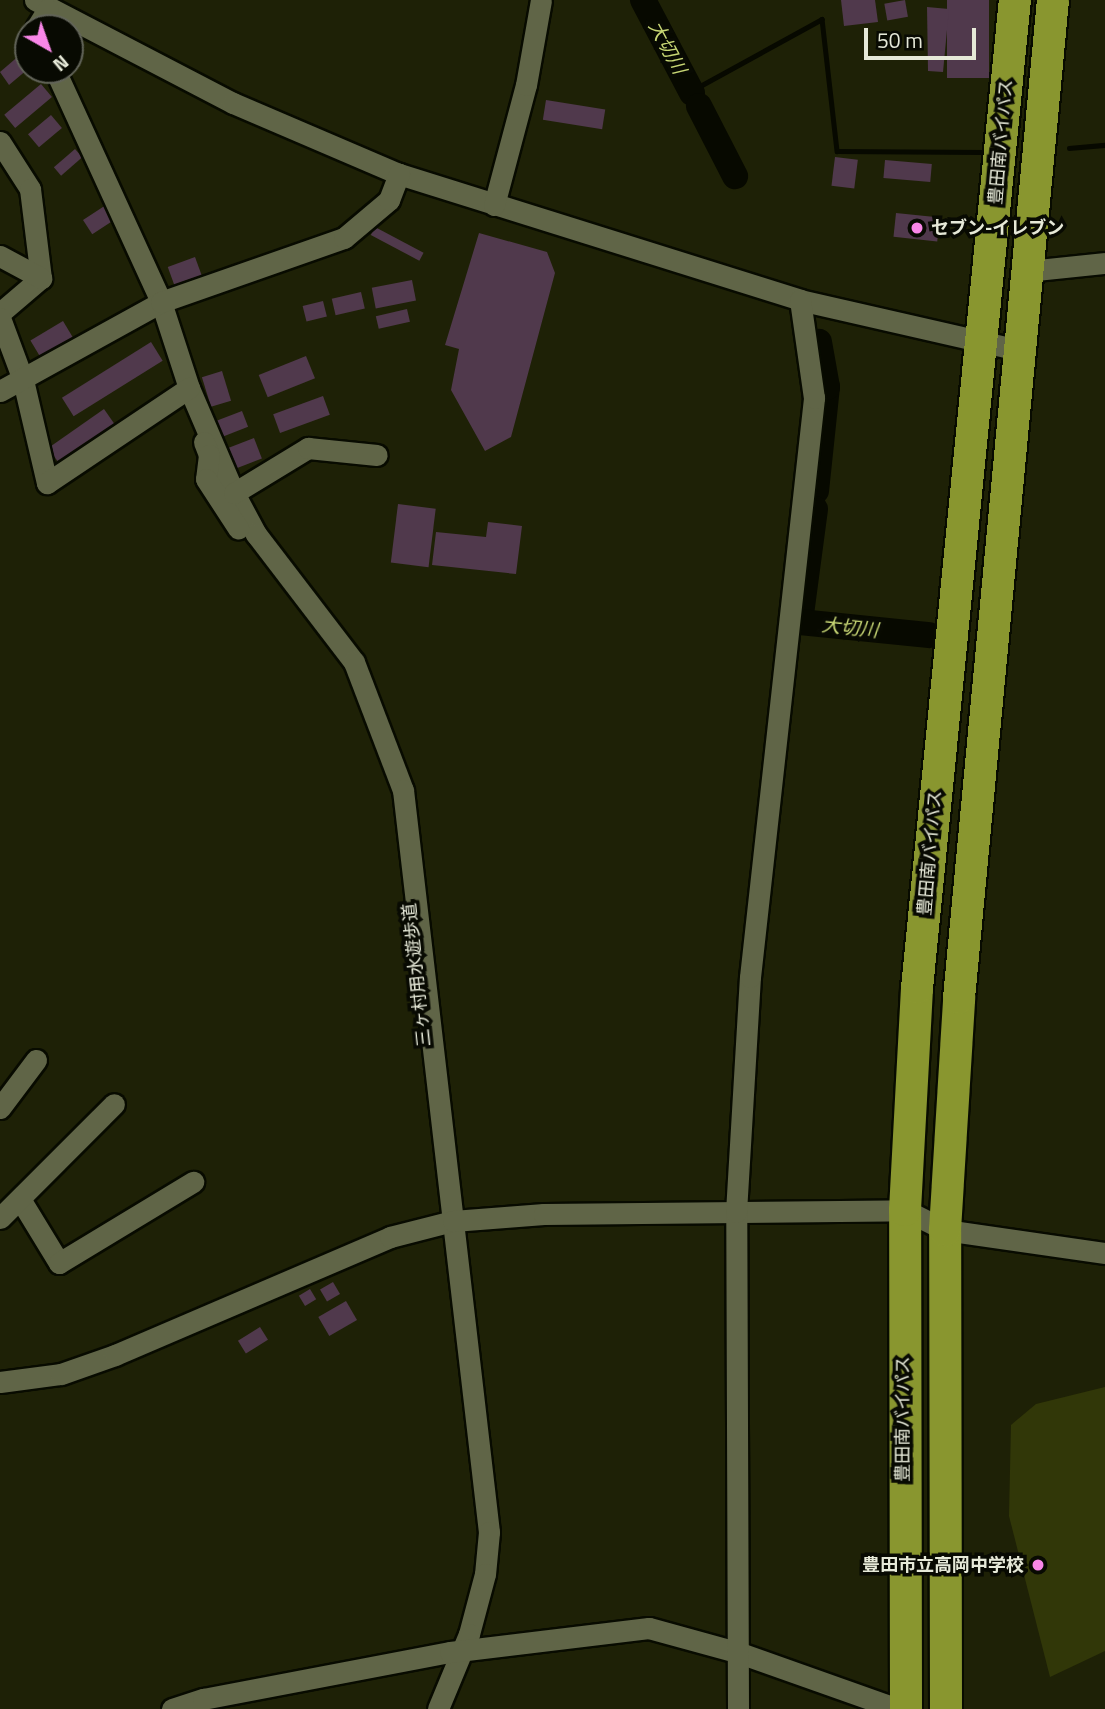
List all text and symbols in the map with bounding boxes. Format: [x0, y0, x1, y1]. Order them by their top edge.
north arrow [14, 14, 84, 84]
scale bar [867, 14, 979, 58]
water label: 大切川 [645, 16, 691, 78]
text: 50 m [877, 24, 923, 56]
text: N [47, 49, 76, 79]
street label: 豊田南バイパス [985, 78, 1017, 206]
place label: セブン-イレブン [931, 217, 1064, 239]
marker: セブン-イレブン [909, 220, 925, 236]
water label: 大切川 [820, 613, 880, 641]
street label: 豊田南バイパス [914, 789, 946, 917]
street label: 三ヶ村用水遊歩道 [399, 902, 435, 1048]
street label: 豊田南バイパス [892, 1356, 914, 1482]
place label: 豊田市立高岡中学校 [862, 1554, 1024, 1576]
marker: 豊田市立高岡中学校 [1030, 1557, 1046, 1573]

